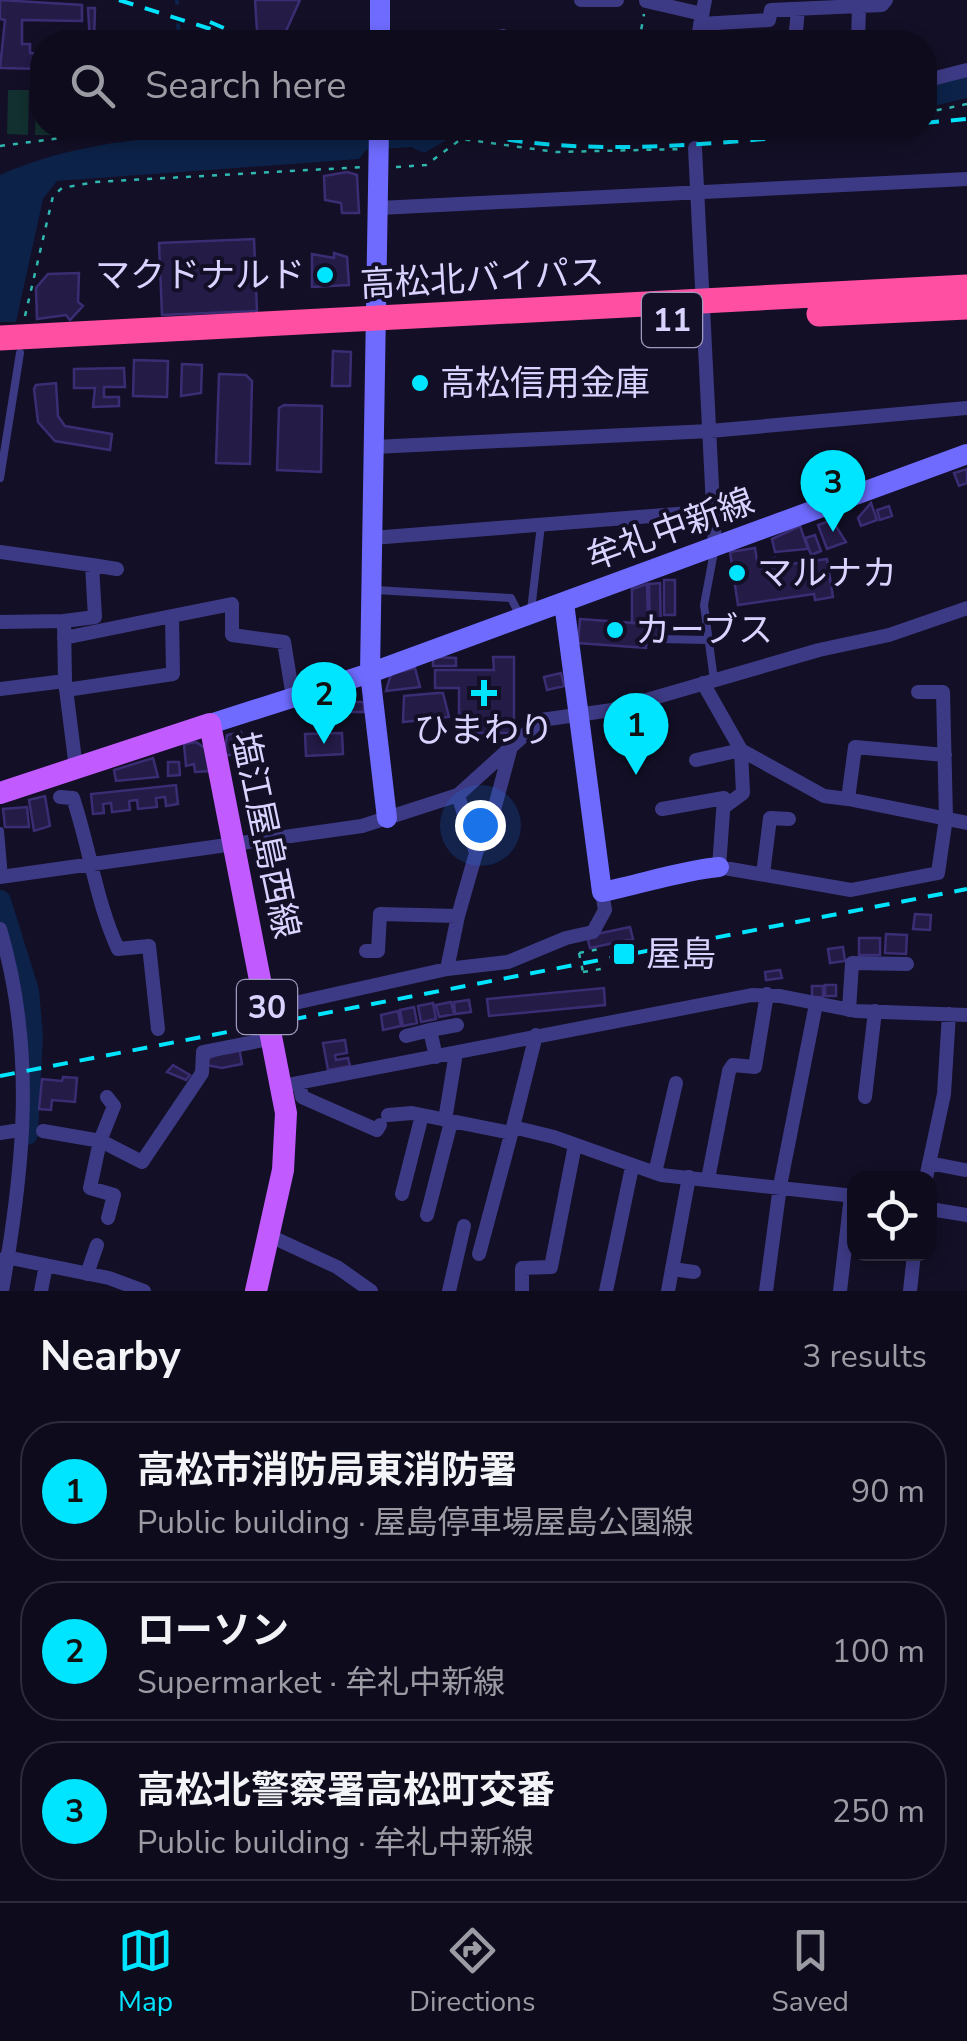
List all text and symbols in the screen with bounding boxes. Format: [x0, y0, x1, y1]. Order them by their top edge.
search box [30, 30, 937, 140]
icon: search [65, 58, 120, 113]
text: Search here [145, 60, 346, 111]
street label: 高松北バイパス [359, 249, 605, 308]
place label: マクドナルド [95, 252, 305, 299]
marker: マクドナルド [314, 264, 336, 286]
road number: 11 [642, 293, 702, 347]
place label: 高松信用金庫 [440, 360, 650, 407]
marker: 高松信用金庫 [409, 372, 431, 394]
pin: 3 [800, 450, 866, 532]
street label: 牟礼中新線 [580, 477, 760, 581]
place label: マルナカ [757, 550, 897, 597]
marker: マルナカ [726, 562, 748, 584]
place label: カーブス [635, 607, 773, 654]
marker: カーブス [604, 619, 626, 641]
pin: 2 [292, 662, 356, 744]
marker: ひまわり [473, 682, 495, 704]
pin: 1 [604, 692, 668, 775]
place label: ひまわり [414, 707, 554, 754]
street label: 塩江屋島西線 [221, 728, 310, 943]
your location [455, 800, 506, 851]
place label: 屋島 [646, 931, 716, 978]
marker: 屋島 [611, 941, 637, 967]
road number: 30 [237, 980, 297, 1034]
map controls [847, 1171, 937, 1261]
button: locate [847, 1171, 937, 1261]
text: Nearby [40, 1328, 181, 1385]
text: 3 results [802, 1335, 927, 1378]
text: 高松市消防局東消防署 [137, 1445, 517, 1496]
text: 1 [65, 1470, 84, 1513]
text: 90 m [851, 1470, 925, 1513]
text: Public building · 屋島停車場屋島公園線 [137, 1501, 694, 1544]
text: ローソン [137, 1605, 289, 1656]
text: 2 [65, 1630, 84, 1673]
text: 100 m [832, 1630, 925, 1673]
text: Supermarket · 牟礼中新線 [137, 1661, 505, 1704]
text: 高松北警察署高松町交番 [137, 1765, 555, 1816]
text: 3 [65, 1790, 84, 1833]
text: 250 m [832, 1790, 925, 1833]
text: Public building · 牟礼中新線 [137, 1821, 534, 1864]
tab: Map [118, 1923, 173, 2021]
tab: Directions [409, 1923, 535, 2021]
tab: Saved [772, 1923, 849, 2021]

